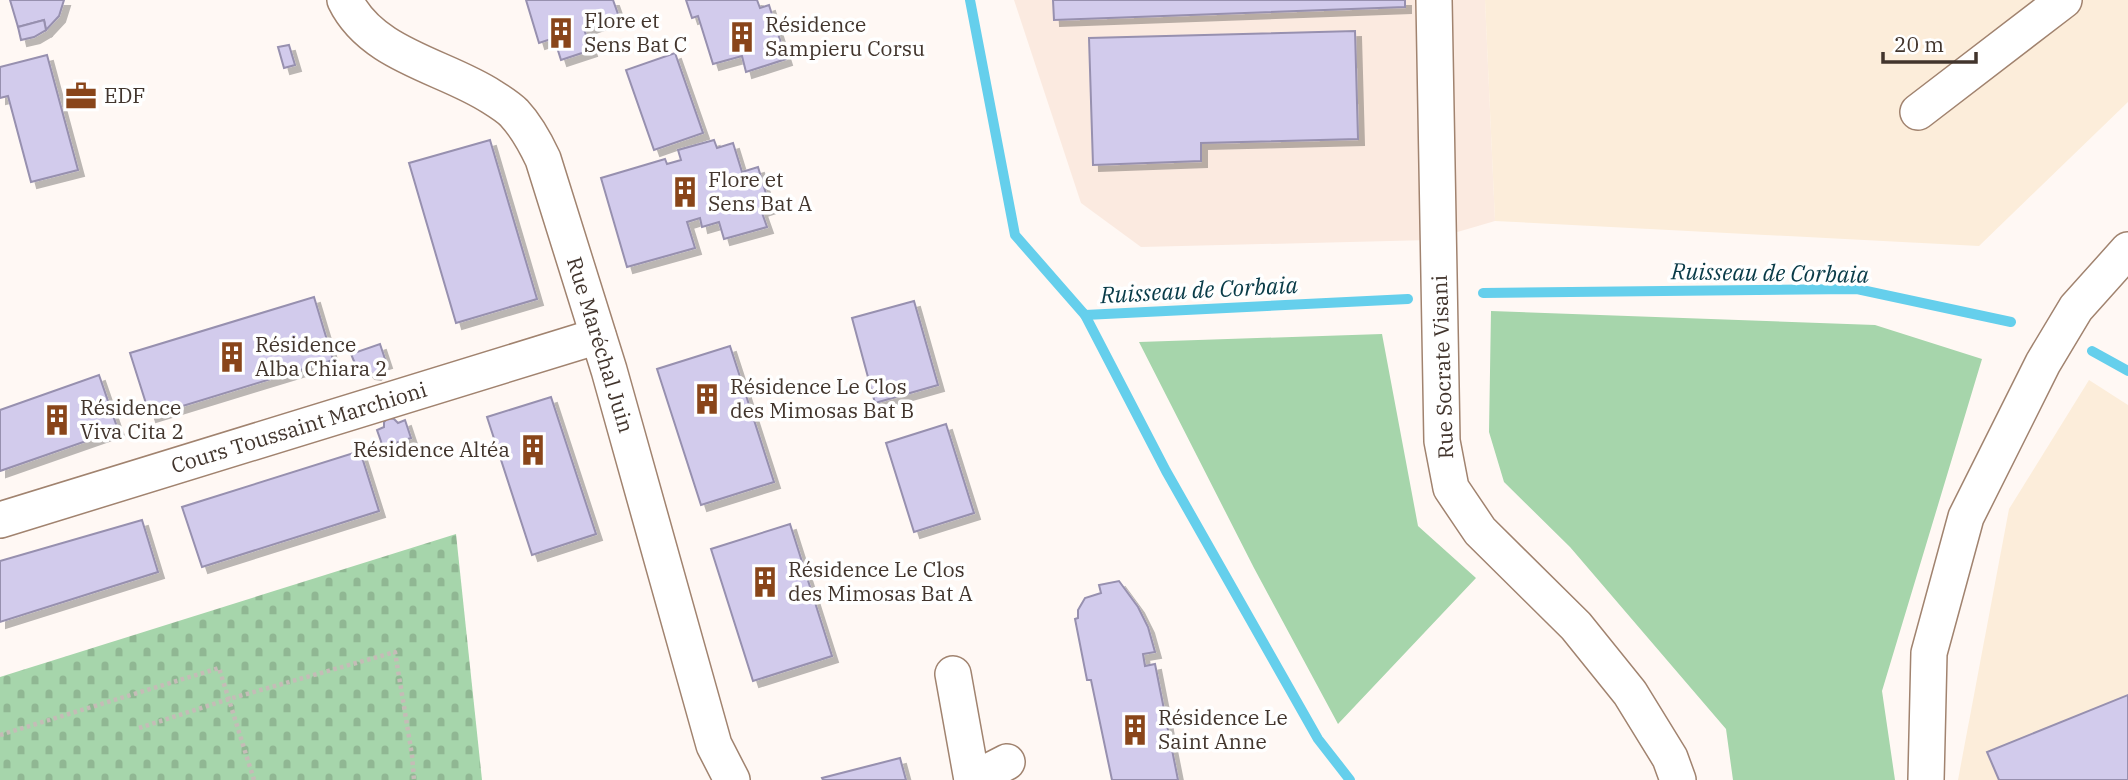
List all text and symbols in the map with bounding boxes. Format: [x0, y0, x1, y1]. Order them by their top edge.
place label: Flore et Sens Bat C [584, 6, 687, 58]
place label: Résidence Sampieru Corsu [765, 10, 925, 62]
building icon: Flore et Sens Bat C [544, 16, 578, 50]
building icon: Résidence Sampieru Corsu [725, 20, 759, 54]
scale bar [1883, 21, 1976, 65]
text: 20 m [1894, 30, 1944, 58]
office icon: EDF [64, 79, 98, 113]
place label: EDF [104, 81, 145, 109]
place label: Flore et Sens Bat A [708, 165, 813, 217]
building icon: Flore et Sens Bat A [668, 175, 702, 209]
street label: Rue Maréchal Juin [561, 253, 641, 436]
water label: Ruisseau de Corbaia [1670, 255, 1870, 289]
water label: Ruisseau de Corbaia [1098, 269, 1299, 309]
street label: Rue Socrate Visani [1425, 274, 1459, 460]
place label: Résidence Alba Chiara 2 [255, 330, 388, 382]
building icon: Résidence Alba Chiara 2 [215, 340, 249, 374]
place label: Résidence Le Clos des Mimosas Bat B [730, 372, 914, 424]
street label: Cours Toussaint Marchioni [167, 375, 430, 479]
building icon: Résidence Le Clos des Mimosas Bat B [690, 382, 724, 416]
place label: Résidence Viva Cita 2 [80, 393, 184, 445]
building icon: Résidence Viva Cita 2 [40, 403, 74, 437]
building icon: Résidence Altéa [516, 433, 550, 467]
place label: Résidence Altéa [353, 435, 510, 463]
place label: Résidence Le Clos des Mimosas Bat A [788, 555, 973, 607]
building icon: Résidence Le Clos des Mimosas Bat A [748, 565, 782, 599]
place label: Résidence Le Saint Anne [1158, 703, 1288, 755]
building icon: Résidence Le Saint Anne [1118, 713, 1152, 747]

